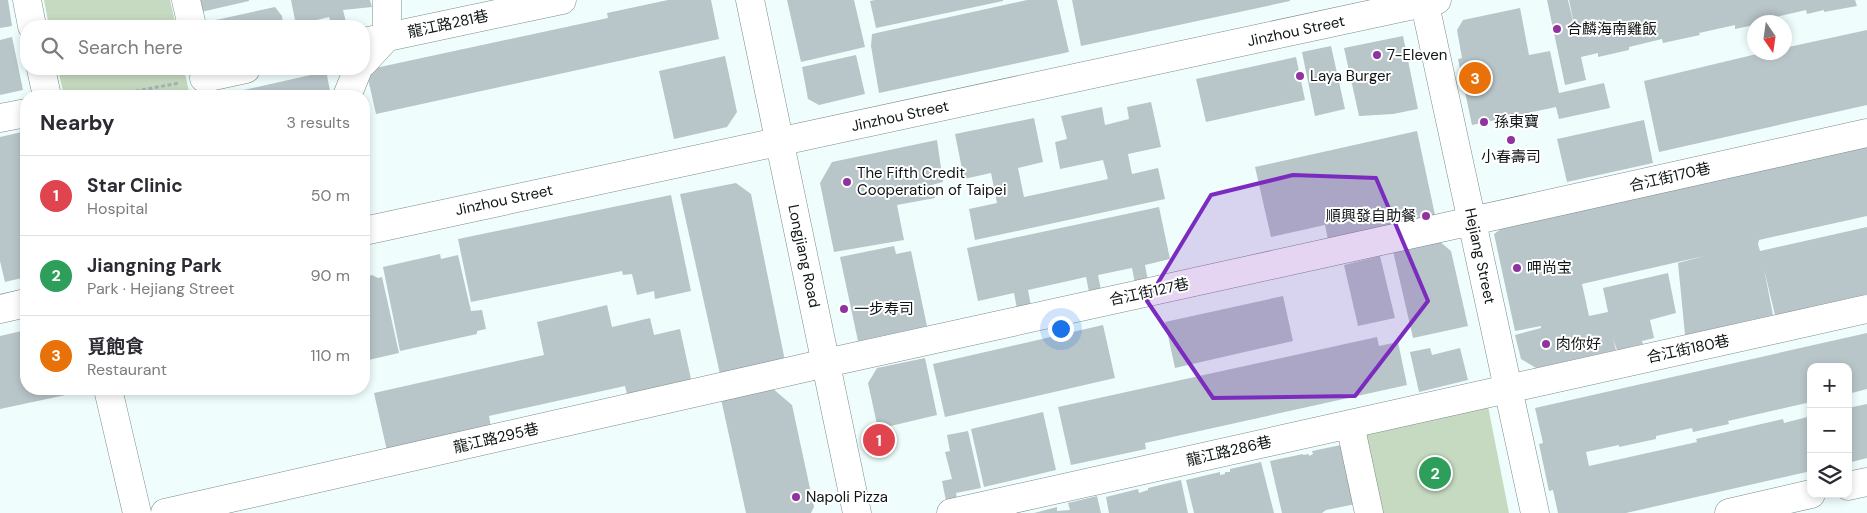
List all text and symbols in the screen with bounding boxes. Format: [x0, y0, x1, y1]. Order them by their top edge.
street label: 龍江路281巷 [406, 6, 490, 42]
street label: Jinzhou Street [1245, 11, 1347, 51]
north arrow [1747, 15, 1792, 60]
place label: 合麟海南雞飯 [1567, 19, 1657, 39]
search box [20, 20, 370, 75]
marker: 合麟海南雞飯 [1551, 23, 1563, 35]
icon: search [38, 34, 66, 62]
text: Search here [78, 35, 183, 60]
place label: 7-Eleven [1387, 45, 1447, 65]
marker: 7-Eleven [1371, 49, 1383, 61]
pin: 3 [1459, 59, 1491, 97]
place label: Laya Burger [1310, 66, 1391, 86]
marker: Laya Burger [1294, 70, 1306, 82]
street label: Jinzhou Street [849, 96, 951, 136]
text: Nearby [40, 109, 114, 137]
text: 3 results [287, 112, 350, 133]
place label: 孫東寶 [1494, 112, 1539, 132]
marker: 孫東寶 [1478, 116, 1490, 128]
marker: 小春壽司 [1505, 134, 1517, 146]
place label: 小春壽司 [1481, 147, 1541, 167]
street label: 合江街170巷 [1627, 158, 1713, 196]
place label: The Fifth Credit Cooperation of Taipei [857, 163, 1007, 200]
text: Star Clinic [87, 173, 183, 198]
marker: The Fifth Credit Cooperation of Taipei [841, 176, 853, 188]
street label: Jinzhou Street [453, 180, 555, 220]
text: 1 [53, 185, 59, 206]
text: 50 m [311, 185, 350, 206]
text: Hospital [87, 198, 148, 219]
street label: Longjiang Road [783, 203, 825, 309]
place label: 順興發自助餐 [1326, 206, 1416, 226]
street label: Hejiang Street [1460, 206, 1500, 306]
marker: 順興發自助餐 [1420, 210, 1432, 222]
text: Jiangning Park [87, 253, 222, 278]
place label: 呷尚宝 [1527, 258, 1572, 278]
marker: 呷尚宝 [1511, 262, 1523, 274]
text: 2 [51, 265, 61, 286]
text: 90 m [310, 265, 350, 286]
street label: 合江街127巷 [1107, 274, 1191, 310]
text: Park · Hejiang Street [87, 278, 234, 299]
place label: 一步寿司 [854, 299, 914, 319]
marker: 一步寿司 [838, 303, 850, 315]
your location [1048, 316, 1074, 342]
street label: 合江街180巷 [1645, 330, 1731, 368]
text: 覓飽食 [87, 334, 144, 359]
place label: 肉你好 [1556, 334, 1601, 354]
marker: 肉你好 [1540, 338, 1552, 350]
text: 3 [51, 345, 61, 366]
text: 110 m [311, 345, 350, 366]
text: Restaurant [87, 359, 167, 380]
map controls [1807, 363, 1852, 498]
button: + [1807, 363, 1852, 408]
button: − [1807, 408, 1852, 453]
street label: 龍江路295巷 [451, 418, 541, 458]
pin: 1 [863, 421, 895, 459]
street label: 龍江路286巷 [1184, 431, 1274, 471]
button: layers [1807, 453, 1852, 498]
pin: 2 [1419, 454, 1451, 492]
place label: Napoli Pizza [806, 487, 888, 507]
marker: Napoli Pizza [790, 491, 802, 503]

